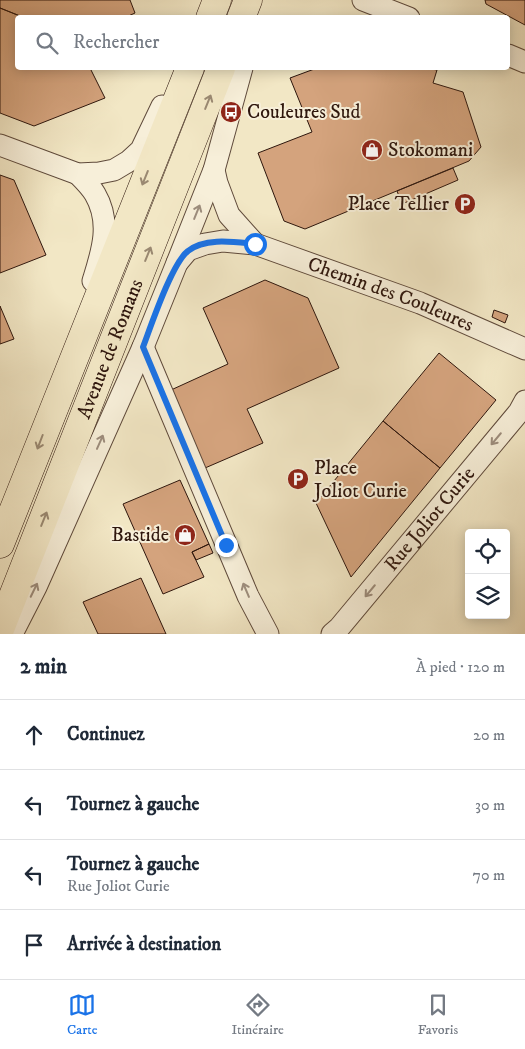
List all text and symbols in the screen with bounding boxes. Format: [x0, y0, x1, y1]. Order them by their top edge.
search box [15, 15, 510, 70]
icon: search [33, 29, 61, 57]
text: Rechercher [73, 31, 159, 54]
one-way arrow [203, 95, 213, 110]
bus stop icon: Couleures Sud [219, 100, 243, 124]
place label: Couleures Sud [247, 100, 360, 125]
shop icon: Stokomani [360, 138, 384, 162]
place label: Stokomani [388, 138, 473, 163]
one-way arrow [140, 170, 150, 185]
place label: Place Tellier [347, 192, 450, 217]
parking icon: Place Tellier [453, 192, 477, 216]
one-way arrow [193, 205, 203, 220]
route start [244, 233, 267, 256]
one-way arrow [144, 246, 153, 262]
street label: Chemin des Couleures [304, 251, 477, 337]
street label: Avenue de Romans [72, 275, 149, 422]
one-way arrow [490, 433, 501, 446]
one-way arrow [35, 434, 44, 450]
one-way arrow [96, 435, 106, 450]
place label: Place Joliot Curie [312, 456, 407, 504]
street label: Rue Joliot Curie [379, 462, 480, 576]
parking icon: Place Joliot Curie [286, 467, 310, 491]
one-way arrow [39, 512, 49, 527]
place label: Bastide [111, 523, 169, 548]
shop icon: Bastide [173, 523, 197, 547]
map controls [465, 529, 510, 619]
button: locate [465, 529, 510, 574]
route end [215, 534, 238, 557]
button: layers [465, 574, 510, 619]
one-way arrow [30, 583, 39, 598]
one-way arrow [240, 583, 249, 598]
one-way arrow [364, 585, 375, 598]
text: 2 min [20, 654, 67, 680]
text: À pied · 120 m [416, 657, 505, 677]
icon: ahead [20, 721, 48, 749]
text: Continuez [67, 723, 145, 746]
text: 20 m [473, 725, 505, 745]
icon: left [20, 791, 48, 819]
text: Tournez à gauche [67, 793, 199, 816]
text: 30 m [475, 795, 505, 815]
text: Tournez à gauche [67, 853, 199, 876]
icon: left [20, 861, 48, 889]
text: 70 m [473, 865, 505, 885]
text: Rue Joliot Curie [67, 876, 170, 896]
icon: arrive [20, 931, 48, 959]
text: Arrivée à destination [67, 933, 221, 956]
tab: Carte [67, 991, 98, 1039]
tab: Itinéraire [231, 991, 284, 1039]
tab: Favoris [418, 991, 458, 1039]

